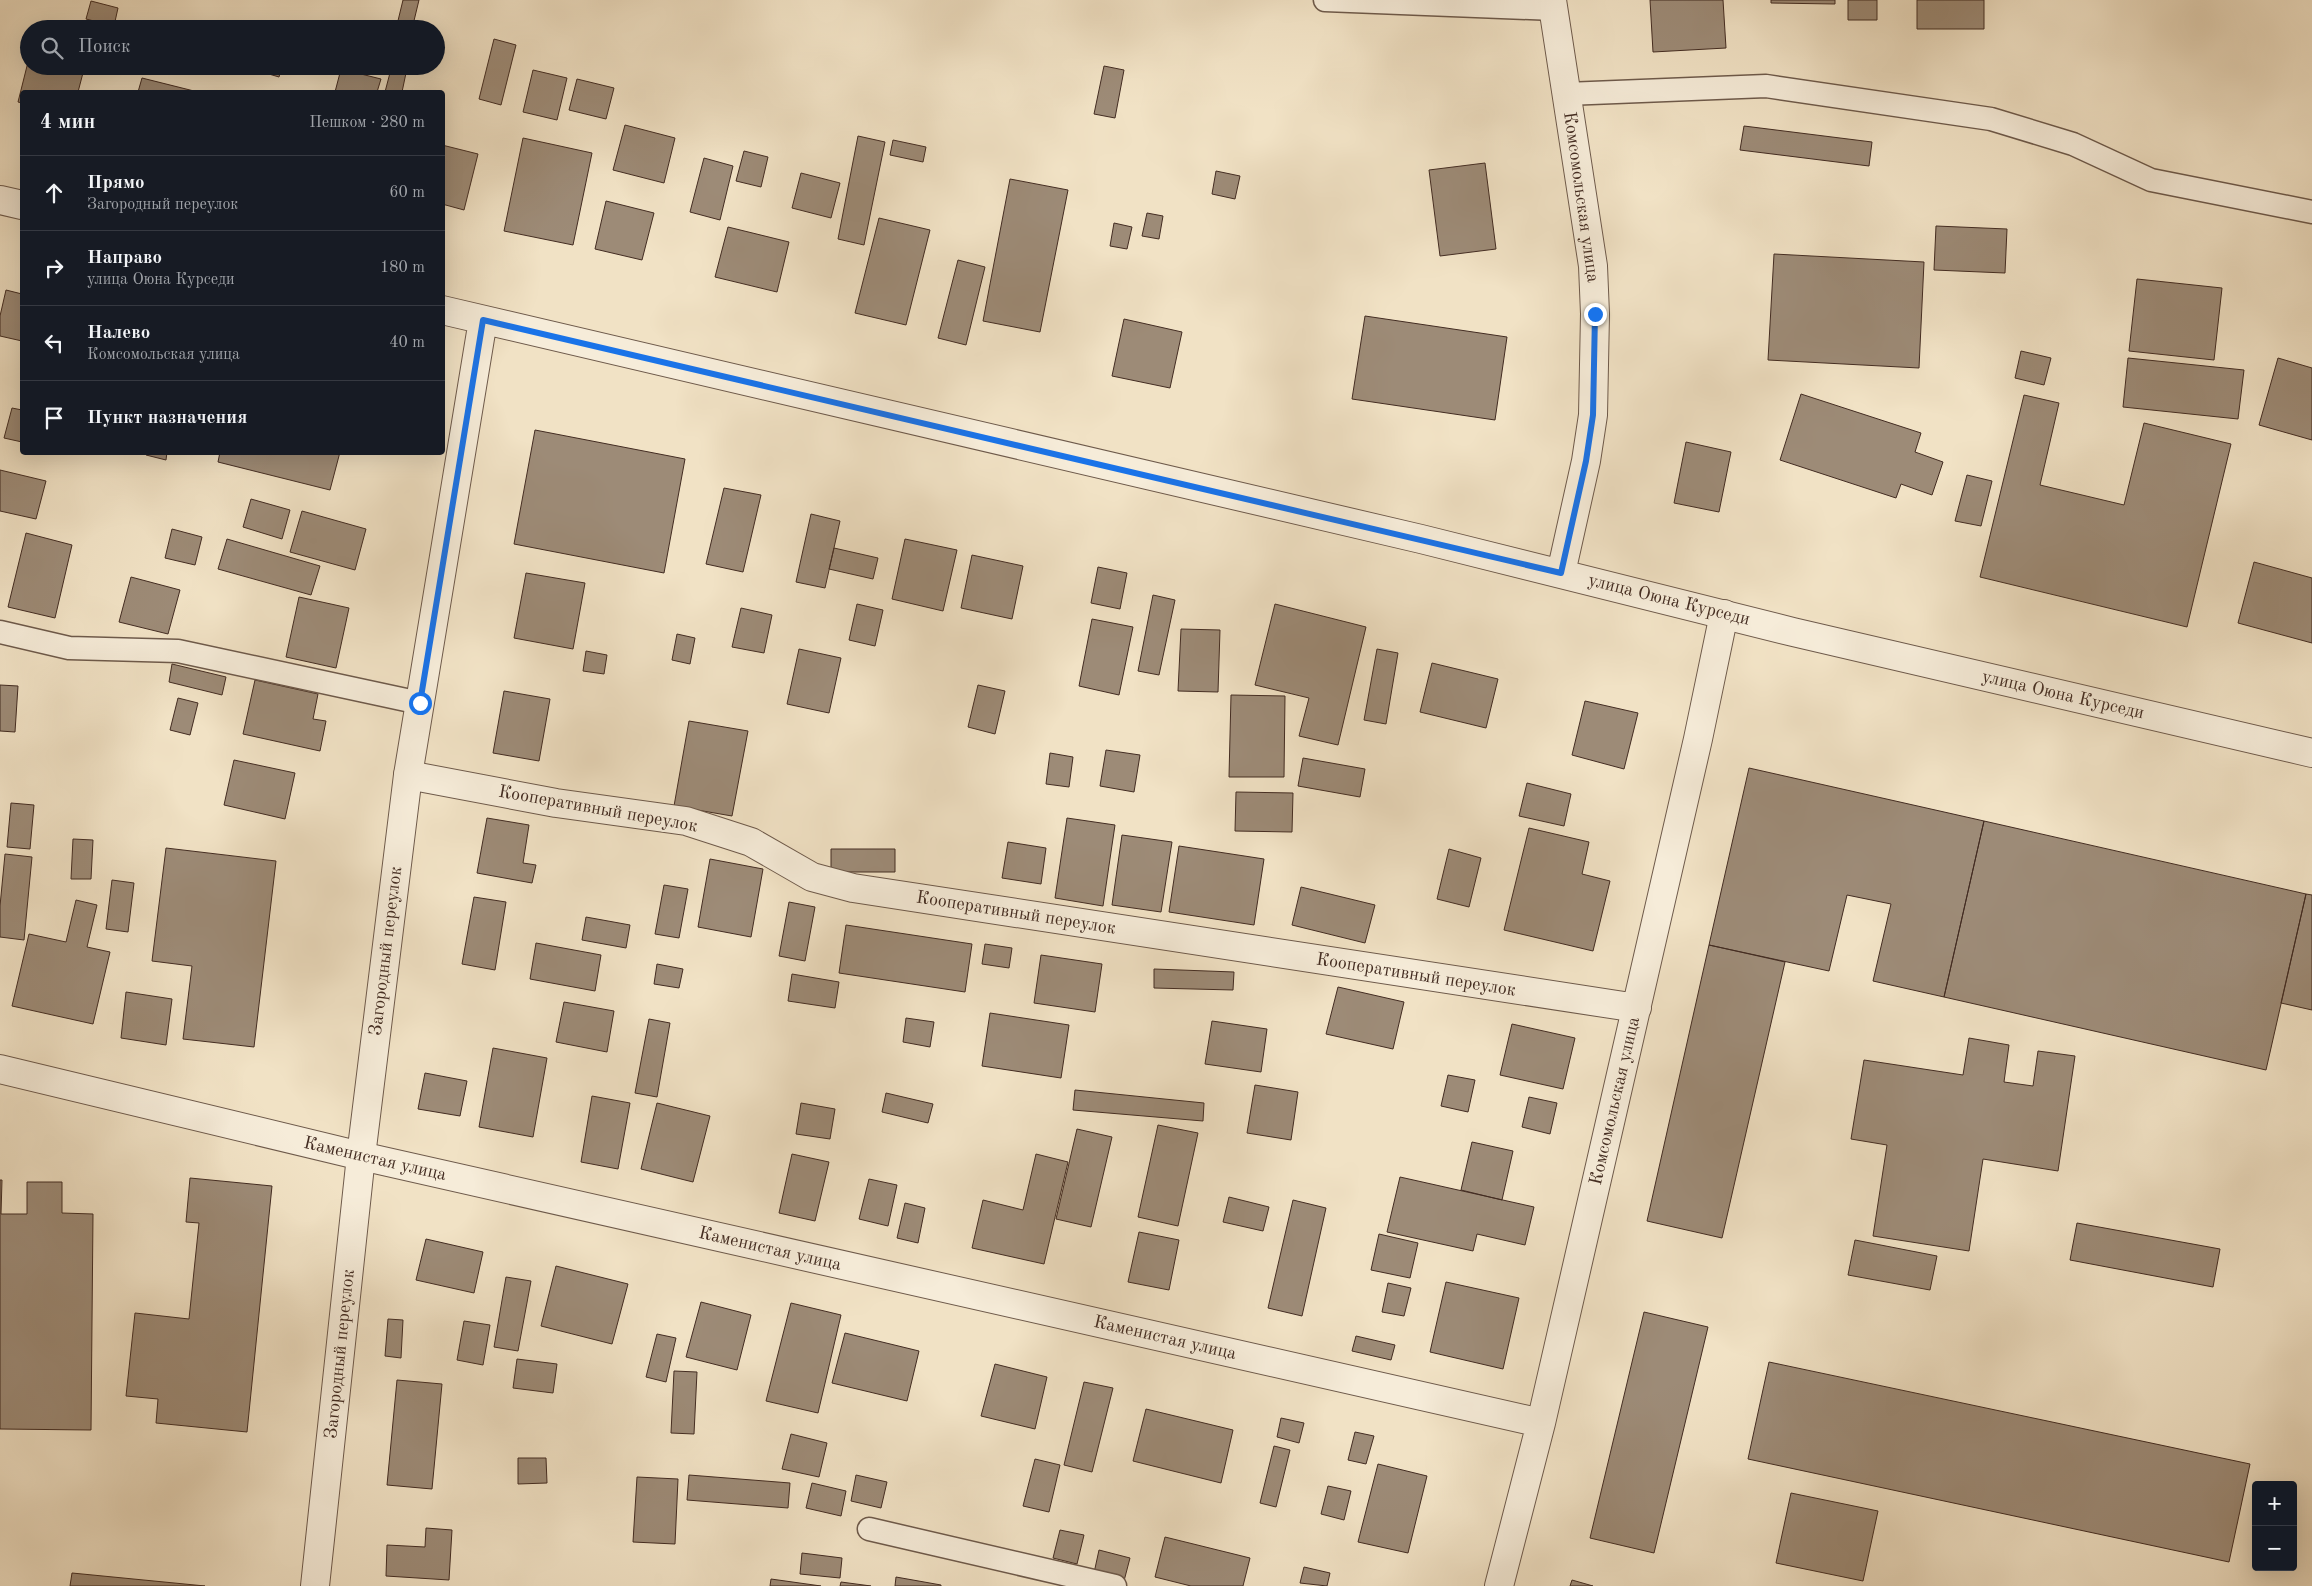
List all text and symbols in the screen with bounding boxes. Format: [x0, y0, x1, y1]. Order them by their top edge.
search box [20, 20, 445, 75]
icon: search [38, 34, 66, 62]
text: Поиск [78, 38, 130, 57]
street label: Комсомольская улица [1560, 111, 1602, 284]
text: 4 мин [40, 112, 95, 133]
text: Пешком · 280 m [309, 115, 425, 131]
text: Прямо [87, 174, 145, 193]
icon: ahead [40, 179, 68, 207]
text: 60 m [389, 185, 425, 201]
text: Загородный переулок [87, 197, 238, 213]
text: Направо [87, 249, 162, 268]
icon: right [40, 254, 68, 282]
text: 180 m [380, 260, 425, 276]
text: улица Оюна Курседи [87, 272, 235, 288]
route end [1584, 303, 1607, 326]
text: Налево [87, 324, 150, 343]
icon: left [40, 329, 68, 357]
text: 40 m [389, 335, 425, 351]
text: Комсомольская улица [87, 347, 240, 363]
icon: arrive [40, 404, 68, 432]
text: Пункт назначения [87, 409, 247, 428]
street label: улица Оюна Курседи [1586, 571, 1752, 629]
street label: улица Оюна Курседи [1980, 668, 2146, 722]
route start [409, 692, 432, 715]
street label: Кооперативный переулок [497, 783, 699, 835]
street label: Загородный переулок [367, 865, 405, 1037]
street label: Кооперативный переулок [915, 888, 1117, 938]
street label: Кооперативный переулок [1315, 950, 1517, 1000]
street label: Комсомольская улица [1587, 1015, 1643, 1187]
street label: Каменистая улица [302, 1134, 448, 1184]
street label: Каменистая улица [697, 1224, 843, 1274]
street label: Загородный переулок [322, 1268, 358, 1440]
street label: Каменистая улица [1092, 1313, 1238, 1363]
map controls [2252, 1481, 2297, 1571]
button: + [2252, 1481, 2297, 1526]
button: − [2252, 1526, 2297, 1571]

